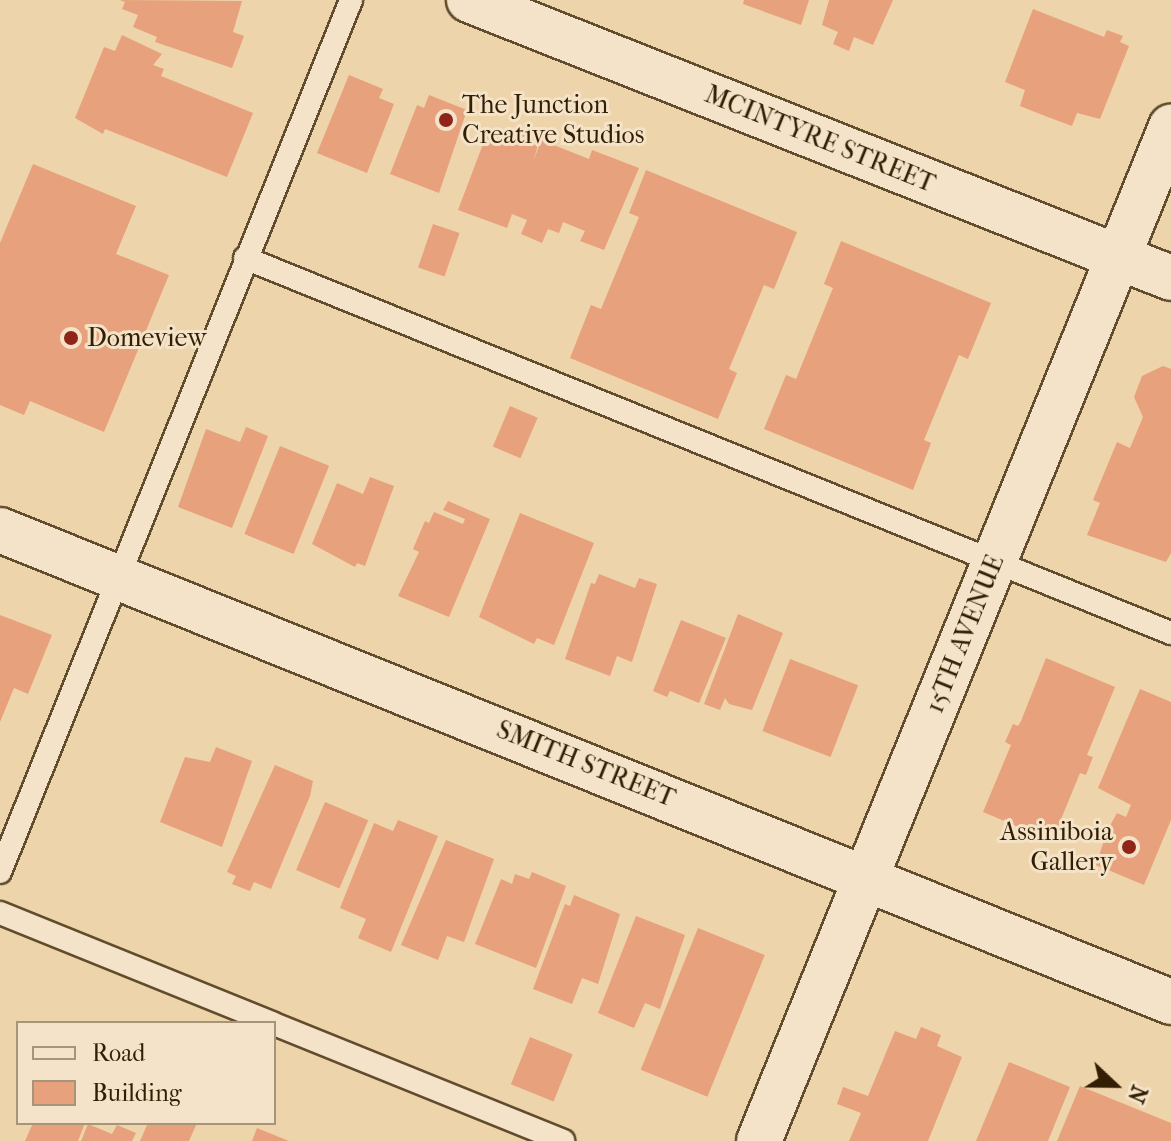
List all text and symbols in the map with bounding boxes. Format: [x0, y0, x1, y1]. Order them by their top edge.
street label: MCINTYRE STREET [700, 79, 940, 199]
place label: The Junction Creative Studios [462, 89, 644, 150]
marker: The Junction Creative Studios [437, 111, 455, 129]
place label: Domeview [87, 322, 207, 354]
marker: Domeview [62, 329, 80, 347]
street label: 15TH AVENUE [919, 550, 1011, 718]
street label: SMITH STREET [492, 714, 680, 814]
place label: Assiniboia Gallery [1000, 816, 1113, 878]
marker: Assiniboia Gallery [1120, 838, 1138, 856]
legend [16, 1021, 276, 1125]
text: Road [92, 1039, 145, 1067]
north arrow [1075, 1045, 1155, 1125]
text: Building [92, 1079, 182, 1107]
text: N [1122, 1081, 1152, 1107]

